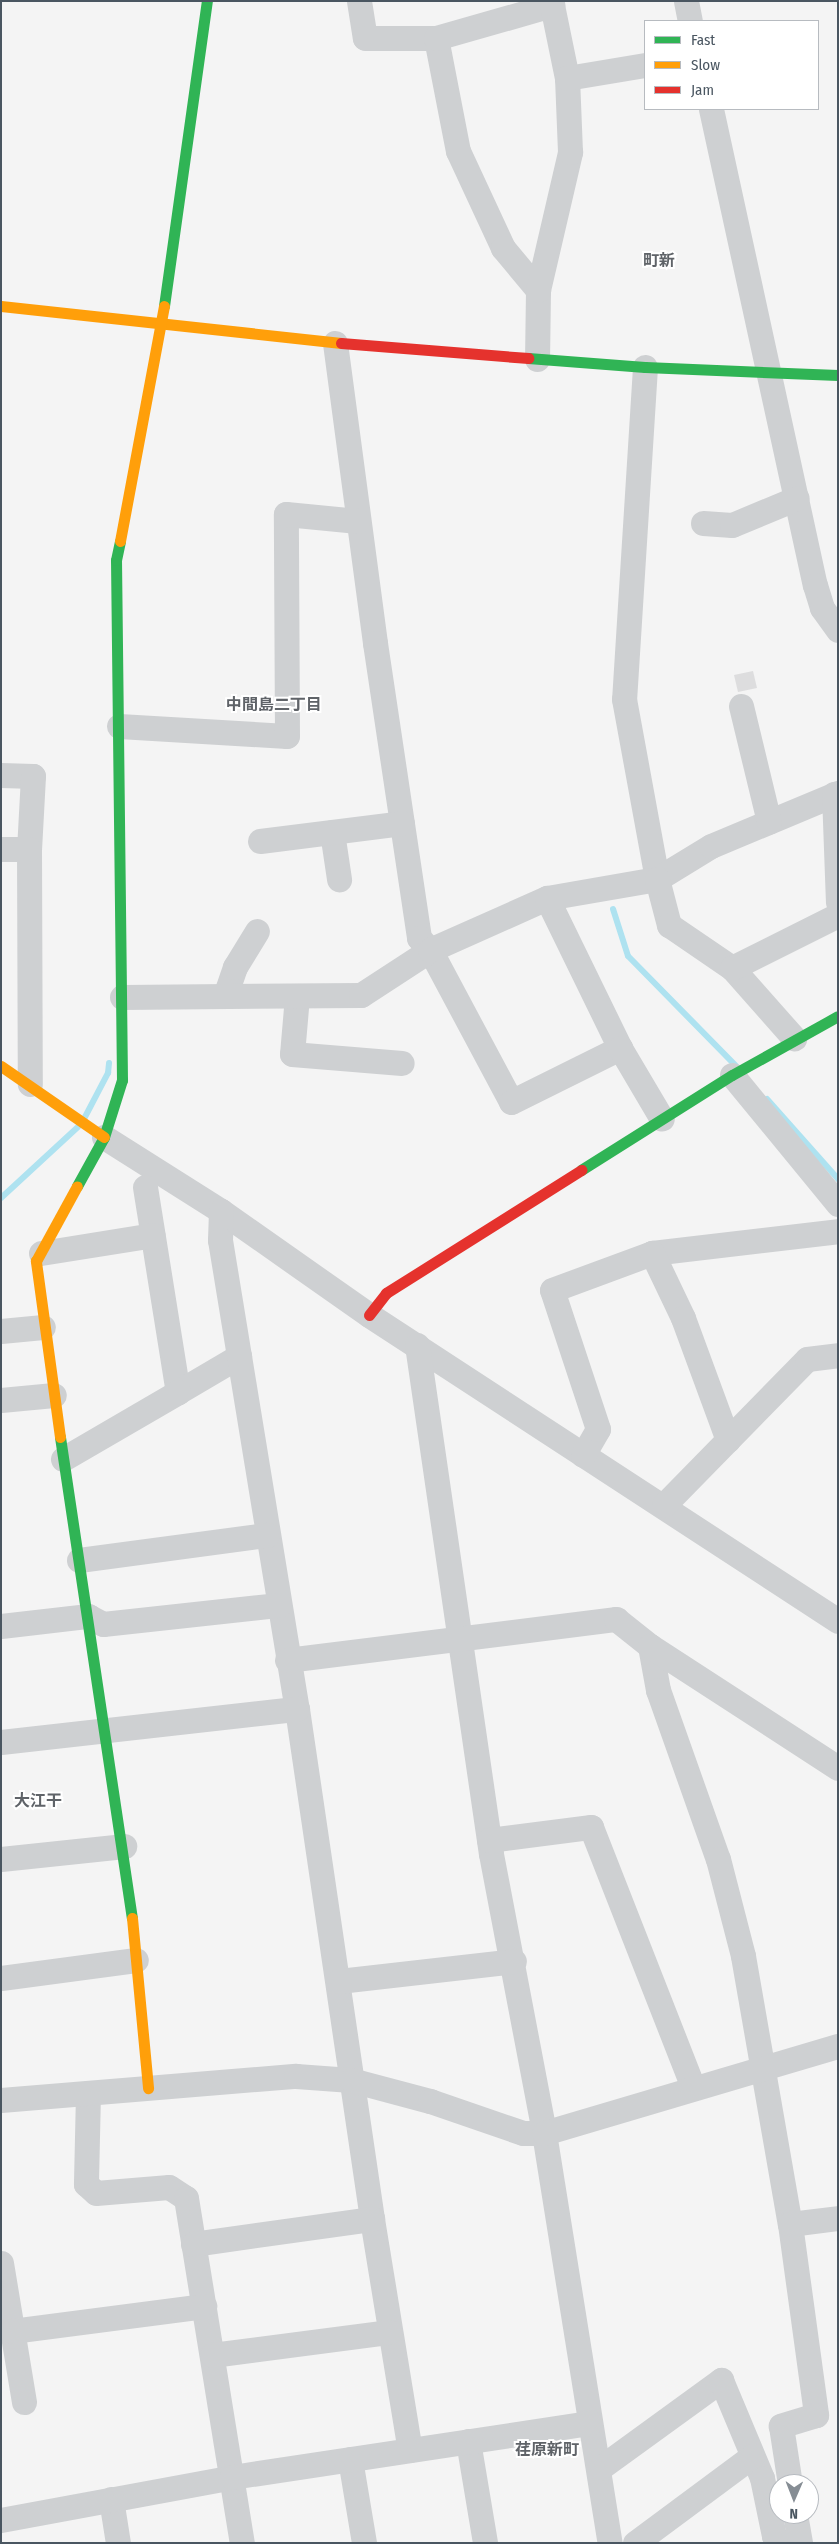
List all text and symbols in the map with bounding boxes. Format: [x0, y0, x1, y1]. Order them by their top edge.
legend [644, 20, 819, 110]
text: Fast [691, 31, 715, 49]
text: Slow [691, 56, 720, 74]
text: Jam [691, 81, 714, 99]
district label: 町新 [643, 251, 675, 271]
district label: 中間島二丁目 [226, 695, 322, 715]
district label: 大江干 [14, 1791, 62, 1811]
district label: 荏原新町 [515, 2440, 579, 2460]
north arrow [769, 2474, 819, 2524]
text: N [789, 2505, 798, 2522]

